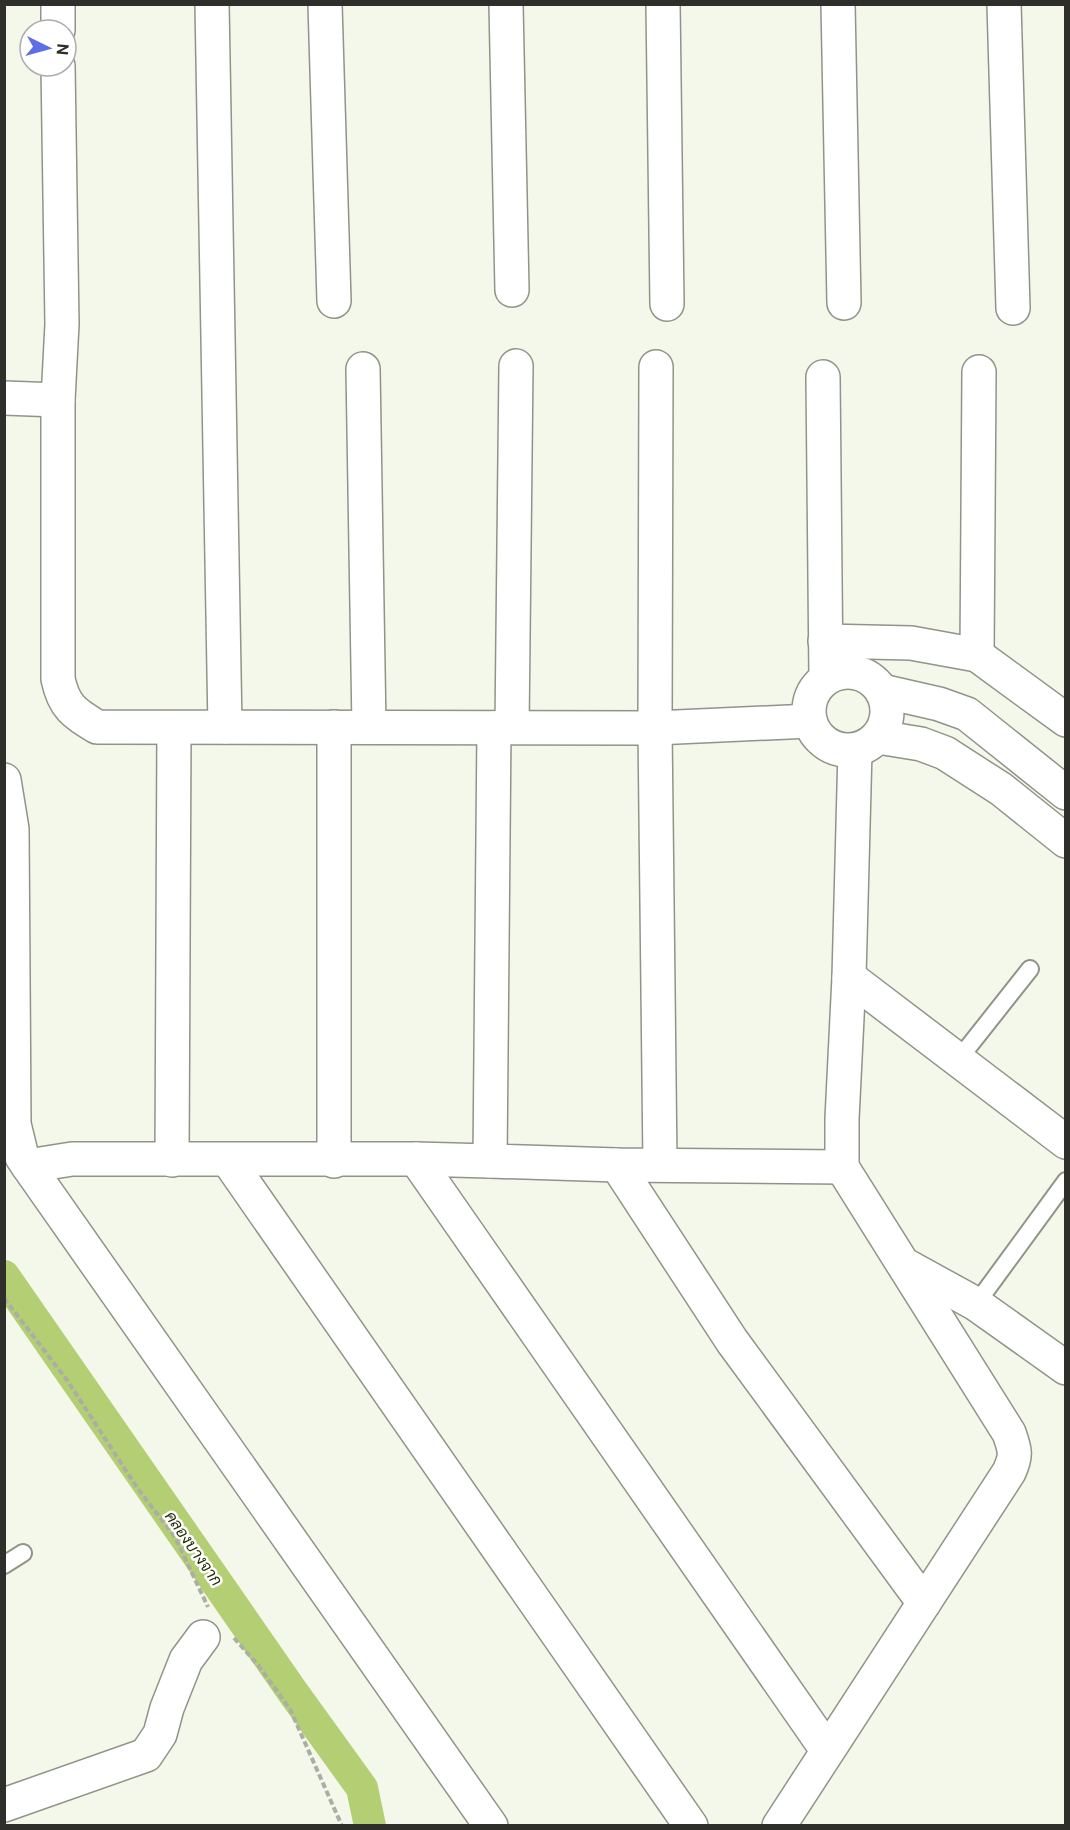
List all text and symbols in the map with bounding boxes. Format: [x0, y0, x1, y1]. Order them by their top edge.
north arrow [18, 18, 78, 78]
text: N [52, 43, 72, 56]
water label: คลองบางจาก [161, 1507, 226, 1589]

